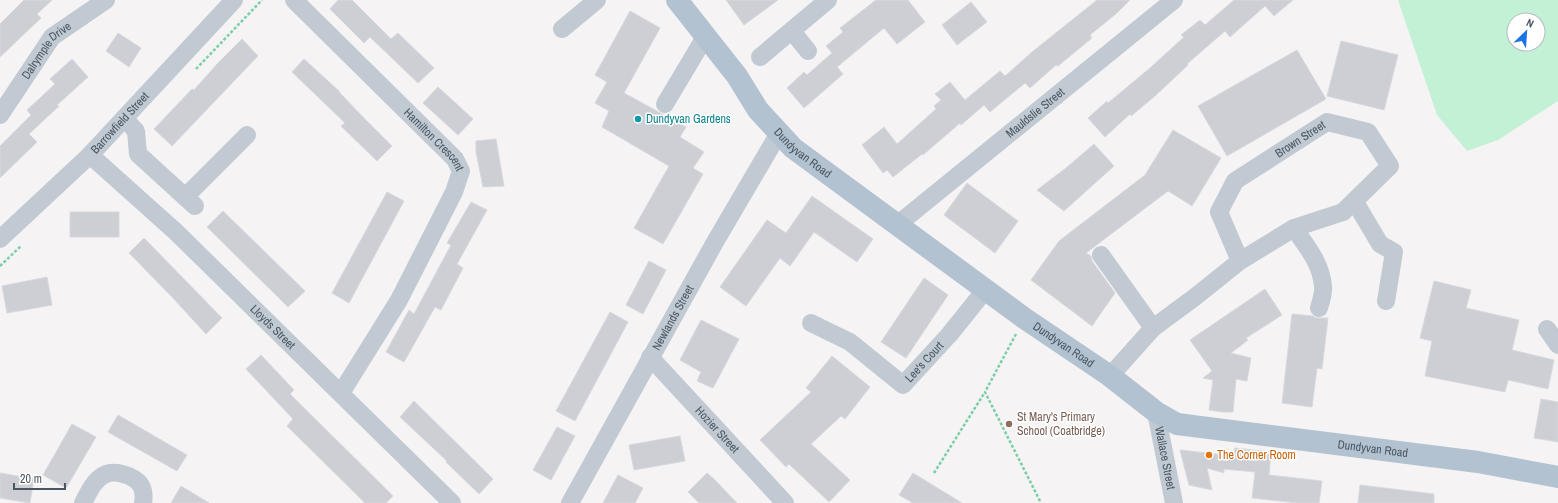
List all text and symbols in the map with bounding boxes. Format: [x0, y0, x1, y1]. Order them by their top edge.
north arrow [1506, 12, 1546, 52]
text: N [1524, 15, 1536, 31]
street label: Dalrymple Drive [18, 18, 74, 82]
street label: Mauldslie Street [1002, 84, 1068, 141]
street label: Barrowfield Street [87, 88, 153, 157]
street label: Hamilton Crescent [400, 105, 468, 174]
place label: Dundyvan Gardens [646, 111, 731, 127]
marker: Dundyvan Gardens [633, 114, 643, 124]
street label: Brown Street [1272, 117, 1329, 161]
street label: Dundyvan Road [770, 124, 835, 182]
street label: Newlands Street [648, 282, 698, 353]
street label: Lloyds Street [247, 301, 299, 353]
street label: Dundyvan Road [1030, 318, 1097, 371]
street label: Lee's Court [901, 338, 947, 386]
street label: Hozier Street [692, 403, 743, 457]
place label: St Mary's Primary School (Coatbridge) [1017, 409, 1105, 439]
marker: St Mary's Primary School (Coatbridge) [1004, 419, 1014, 429]
street label: Wallace Street [1151, 425, 1179, 491]
street label: Dundyvan Road [1337, 436, 1409, 461]
place label: The Corner Room [1217, 447, 1296, 463]
marker: The Corner Room [1204, 450, 1214, 460]
scale bar [14, 465, 65, 491]
text: 20 m [20, 471, 42, 487]

